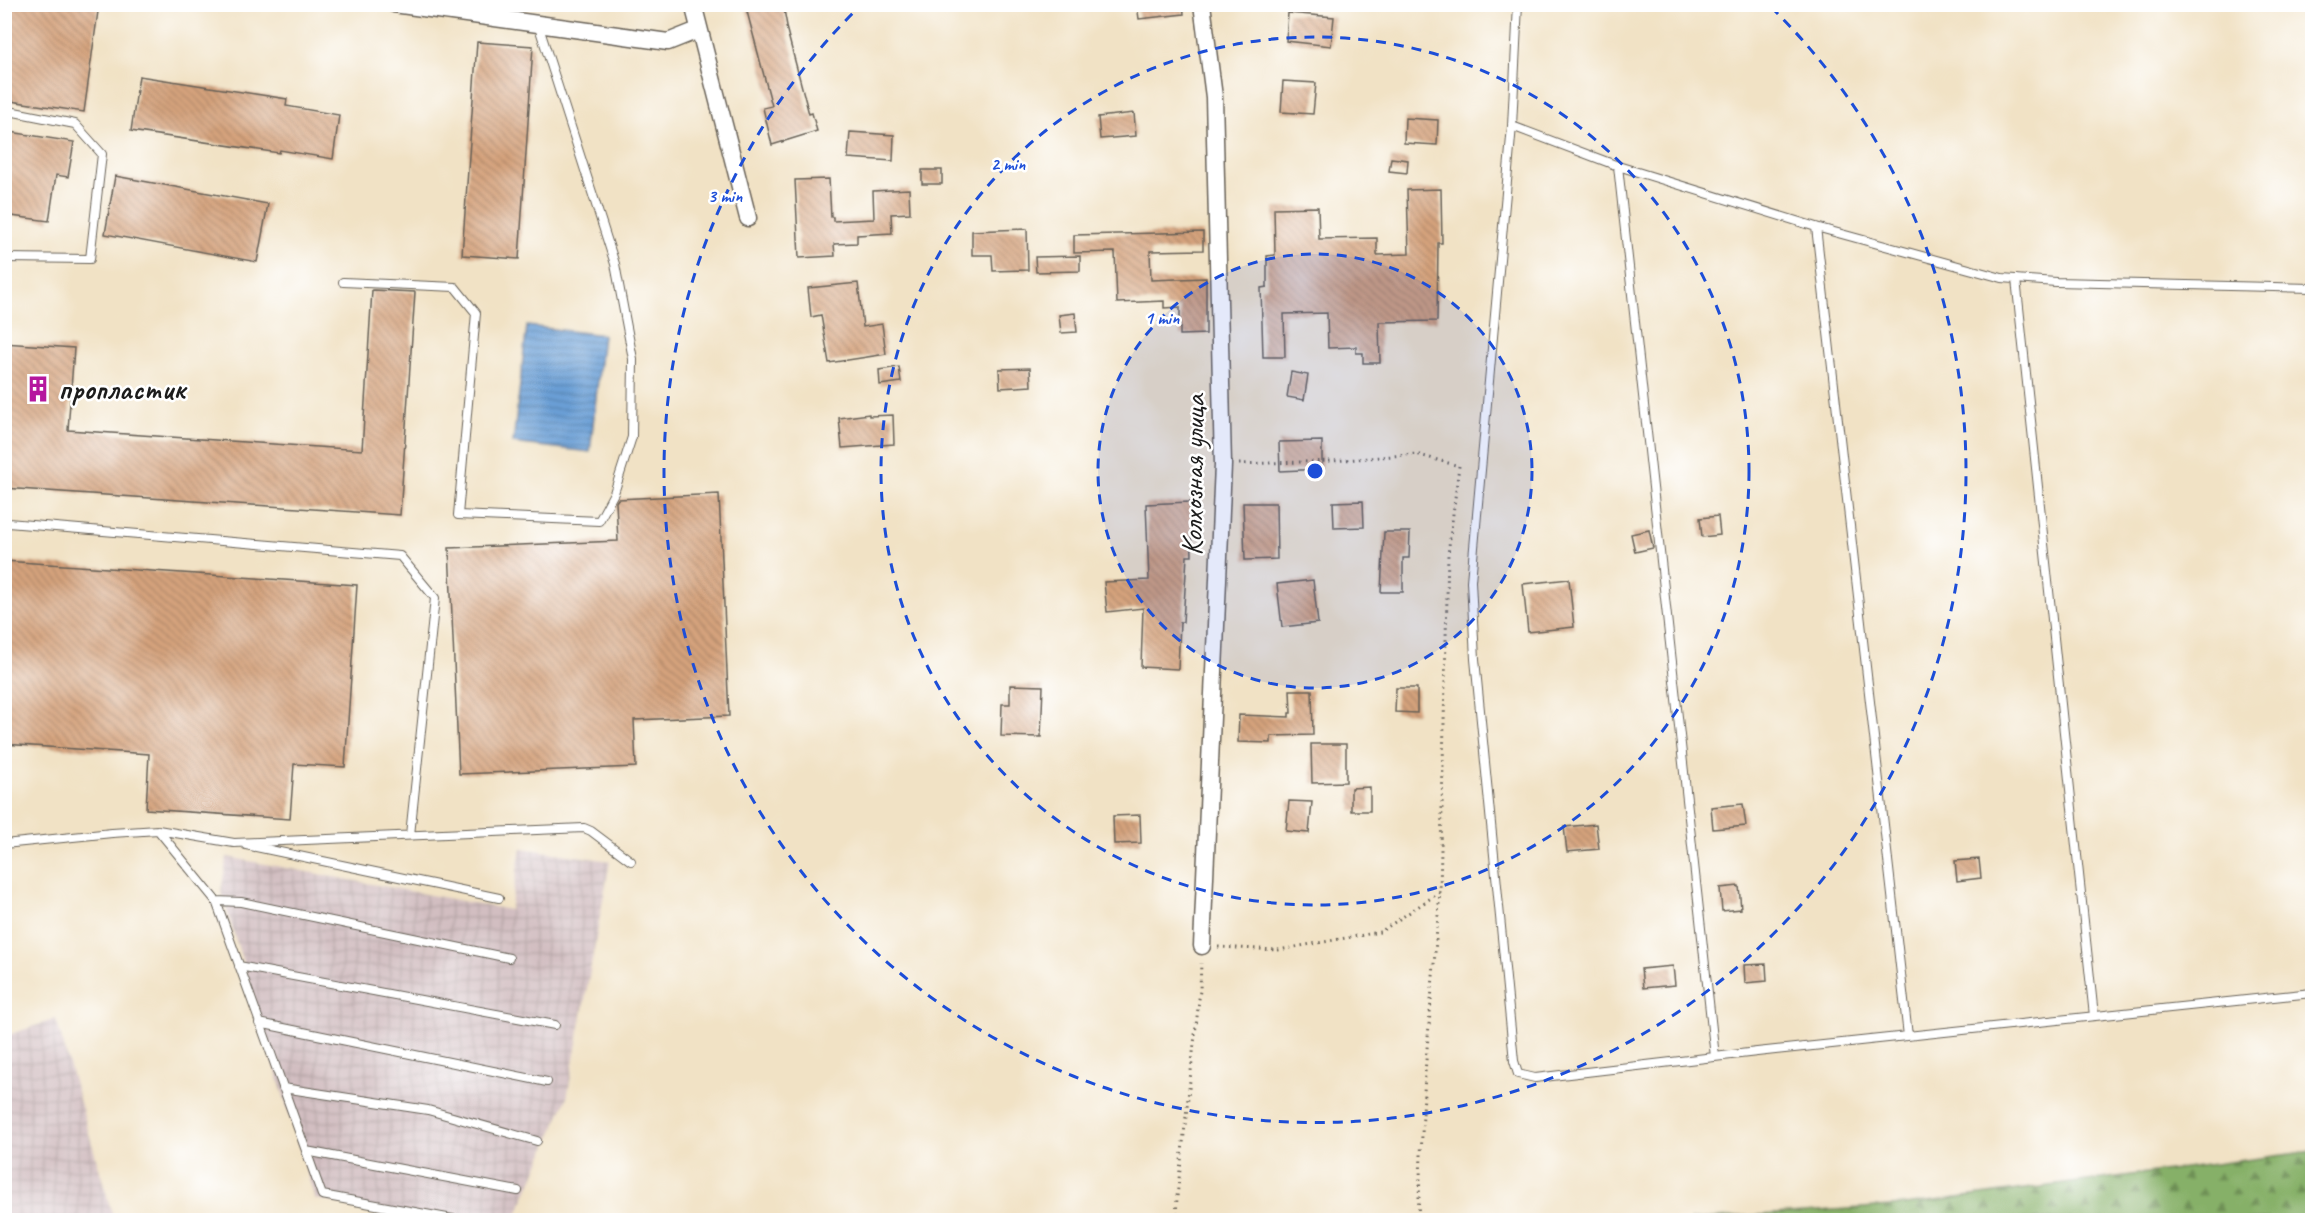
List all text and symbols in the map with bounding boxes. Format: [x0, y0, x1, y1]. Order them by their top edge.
text: 2 min [991, 153, 1026, 175]
text: 3 min [708, 185, 743, 207]
text: 1 min [1145, 307, 1180, 329]
place label: пропластик [58, 370, 188, 408]
building icon: пропластик [23, 374, 53, 404]
street label: Колхозная улица [1173, 392, 1213, 556]
centre of rings [1305, 461, 1325, 481]

